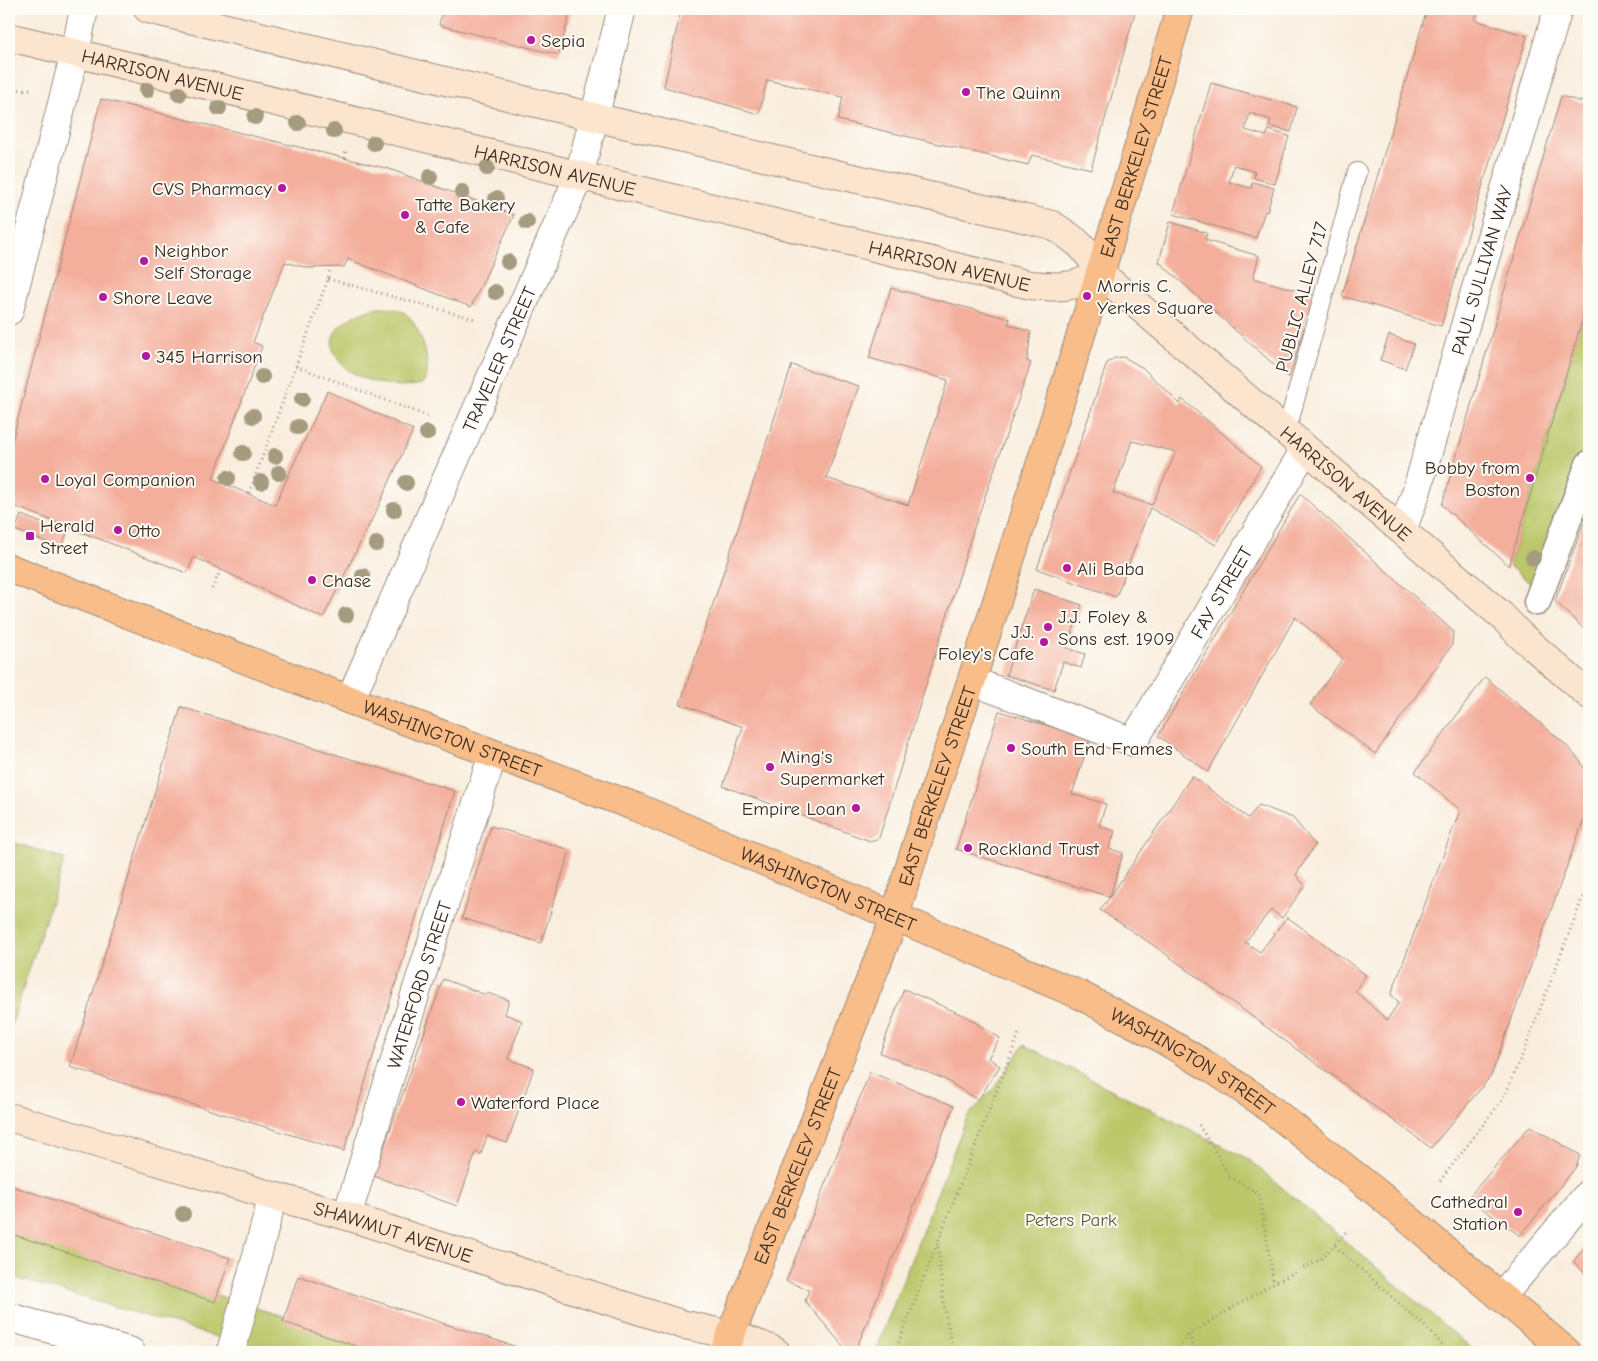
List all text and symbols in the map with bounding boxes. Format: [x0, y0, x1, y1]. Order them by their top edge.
place label: Sepia [541, 30, 585, 52]
marker: Sepia [525, 34, 537, 46]
street label: HARRISON AVENUE [79, 45, 245, 105]
street label: EAST BERKELEY STREET [1096, 54, 1177, 260]
place label: The Quinn [976, 82, 1060, 104]
marker: The Quinn [960, 86, 972, 98]
street label: HARRISON AVENUE [472, 140, 638, 201]
place label: CVS Pharmacy [152, 178, 272, 200]
marker: CVS Pharmacy [276, 182, 288, 194]
street label: PAUL SULLIVAN WAY [1447, 182, 1518, 358]
place label: Tatte Bakery & Cafe [415, 194, 516, 238]
marker: Tatte Bakery & Cafe [399, 209, 411, 221]
street label: PUBLIC ALLEY 717 [1271, 220, 1333, 375]
street label: HARRISON AVENUE [866, 236, 1032, 297]
place label: Neighbor Self Storage [154, 240, 252, 284]
marker: Neighbor Self Storage [138, 255, 150, 267]
place label: Morris C. Yerkes Square [1097, 275, 1213, 319]
street label: TRAVELER STREET [458, 283, 541, 436]
place label: Shore Leave [113, 287, 212, 309]
marker: Morris C. Yerkes Square [1081, 290, 1093, 302]
marker: Shore Leave [97, 291, 109, 303]
place label: 345 Harrison [156, 346, 263, 368]
marker: 345 Harrison [140, 350, 152, 362]
street label: HARRISON AVENUE [1275, 422, 1416, 546]
place label: Bobby from Boston [1425, 457, 1520, 501]
place label: Loyal Companion [55, 469, 195, 491]
marker: Bobby from Boston [1524, 472, 1536, 484]
marker: Loyal Companion [39, 473, 51, 485]
place label: Herald Street [40, 515, 94, 559]
place label: Otto [128, 520, 161, 542]
marker: Otto [112, 524, 124, 536]
marker: Herald Street [24, 530, 36, 542]
street label: FAY STREET [1186, 543, 1257, 643]
place label: Ali Baba [1077, 558, 1144, 580]
marker: Ali Baba [1061, 562, 1073, 574]
place label: Chase [322, 570, 371, 592]
marker: Chase [306, 574, 318, 586]
place label: J.J. Foley & Sons est. 1909 [1058, 606, 1175, 650]
place label: J.J. Foley's Cafe [938, 621, 1034, 665]
marker: J.J. Foley & Sons est. 1909 [1042, 621, 1054, 633]
marker: J.J. Foley's Cafe [1038, 636, 1050, 648]
street label: EAST BERKELEY STREET [894, 683, 981, 889]
street label: WASHINGTON STREET [360, 696, 544, 783]
place label: South End Frames [1021, 738, 1173, 760]
marker: South End Frames [1005, 742, 1017, 754]
place label: Ming's Supermarket [780, 746, 885, 790]
marker: Ming's Supermarket [764, 761, 776, 773]
place label: Empire Loan [742, 798, 846, 820]
marker: Empire Loan [850, 802, 862, 814]
place label: Rockland Trust [978, 838, 1099, 860]
street label: WASHINGTON STREET [737, 842, 919, 936]
marker: Rockland Trust [962, 842, 974, 854]
street label: WATERFORD STREET [383, 898, 457, 1072]
street label: WASHINGTON STREET [1106, 1003, 1279, 1120]
street label: EAST BERKELEY STREET [750, 1065, 847, 1268]
place label: Waterford Place [471, 1092, 600, 1114]
marker: Waterford Place [455, 1096, 467, 1108]
place label: Cathedral Station [1430, 1191, 1508, 1235]
street label: SHAWMUT AVENUE [311, 1198, 475, 1268]
marker: Cathedral Station [1512, 1206, 1524, 1218]
park label: Peters Park [1025, 1209, 1118, 1231]

